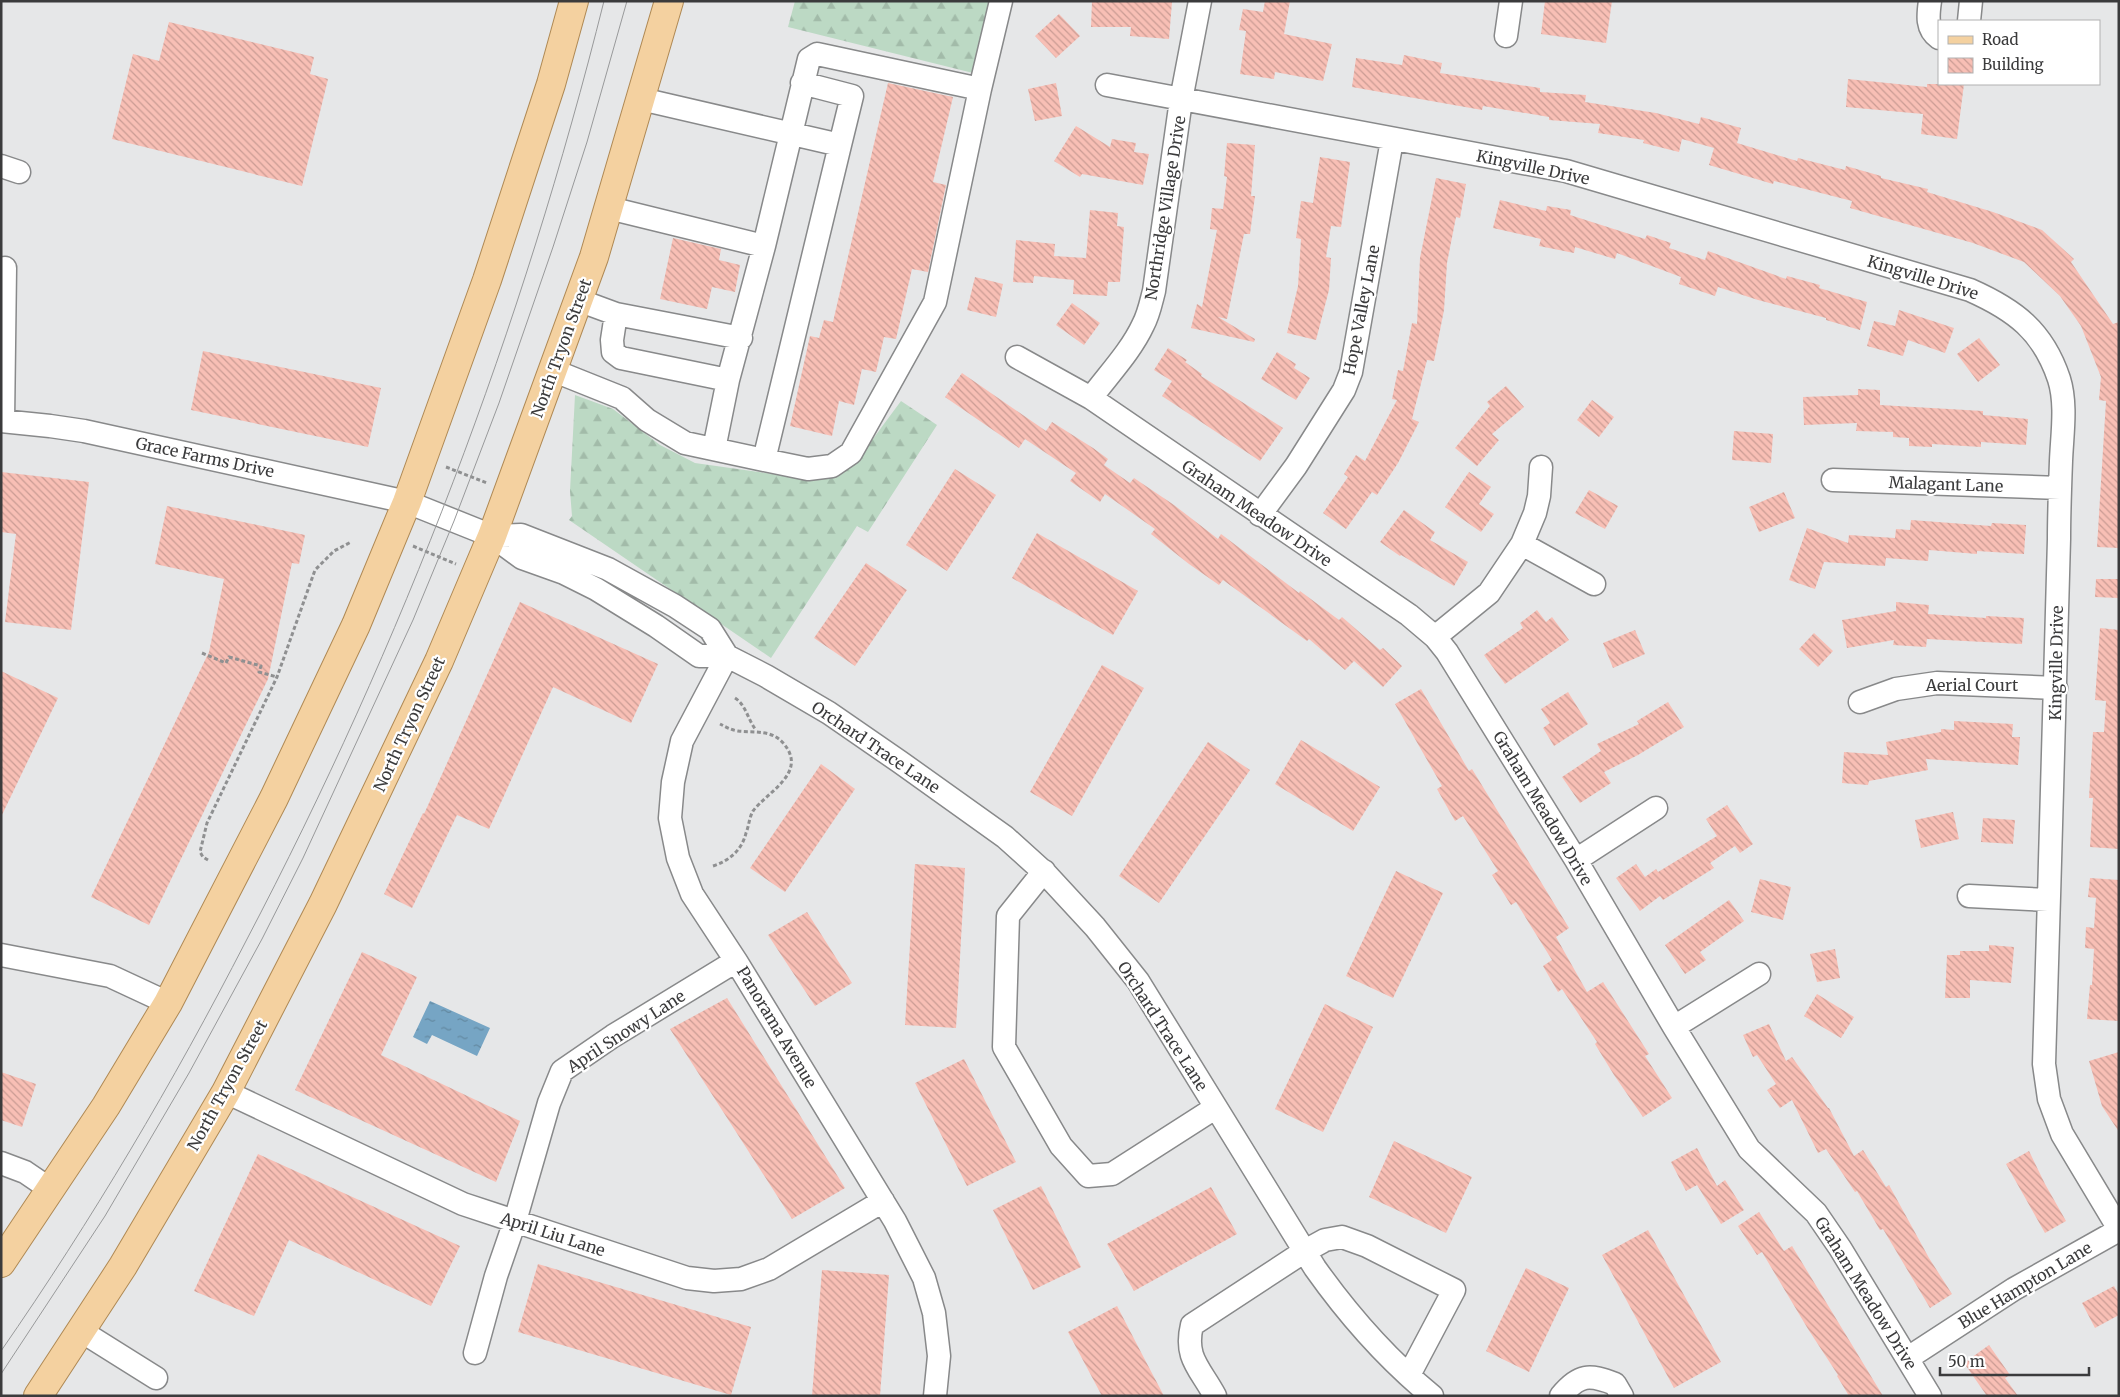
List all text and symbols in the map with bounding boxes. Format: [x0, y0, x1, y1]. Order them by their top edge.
legend [1938, 20, 2100, 85]
text: Road [1982, 30, 2018, 49]
text: Building [1982, 55, 2044, 74]
street label: Northridge Village Drive [1141, 114, 1189, 302]
street label: Kingville Drive [1475, 145, 1591, 189]
street label: Hope Valley Lane [1339, 243, 1383, 377]
street label: Kingville Drive [1865, 251, 1981, 303]
street label: North Tryon Street [527, 275, 596, 420]
street label: Grace Farms Drive [134, 433, 276, 481]
street label: Graham Meadow Drive [1178, 455, 1336, 571]
street label: Malagant Lane [1888, 472, 2004, 496]
street label: Kingville Drive [2045, 605, 2067, 721]
street label: North Tryon Street [369, 653, 449, 795]
street label: Aerial Court [1925, 675, 2019, 695]
street label: Orchard Trace Lane [808, 697, 944, 797]
street label: Graham Meadow Drive [1489, 727, 1597, 889]
street label: Orchard Trace Lane [1114, 958, 1212, 1094]
street label: Panorama Avenue [733, 963, 821, 1091]
street label: April Snowy Lane [563, 985, 689, 1077]
street label: North Tryon Street [183, 1015, 272, 1154]
street label: April Liu Lane [497, 1207, 608, 1260]
street label: Graham Meadow Drive [1811, 1213, 1921, 1373]
street label: Blue Hampton Lane [1955, 1237, 2095, 1333]
scale bar [1940, 1344, 2089, 1376]
text: 50 m [1948, 1352, 1985, 1371]

